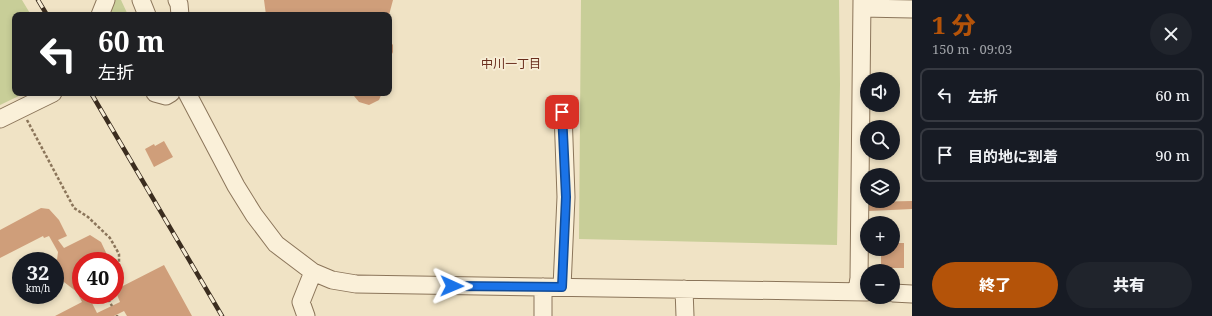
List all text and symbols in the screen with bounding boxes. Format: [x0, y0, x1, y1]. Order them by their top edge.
text: 1 分 [932, 8, 976, 41]
button: close [1150, 13, 1192, 55]
text: 60 m [98, 22, 165, 60]
icon: left [32, 28, 84, 80]
text: 150 m · 09:03 [932, 40, 1012, 58]
district label: 中川一丁目 [481, 55, 541, 72]
text: 左折 [98, 60, 134, 84]
map controls [860, 72, 900, 304]
button: sound [860, 72, 900, 112]
icon: left [934, 84, 956, 106]
text: 60 m [1155, 85, 1190, 105]
text: 左折 [968, 86, 998, 106]
pin [545, 95, 579, 129]
icon: arrive [551, 101, 573, 123]
button: search [860, 120, 900, 160]
icon: arrive [934, 144, 956, 166]
text: 90 m [1155, 145, 1190, 165]
text: 目的地に到着 [968, 146, 1058, 166]
button: layers [860, 168, 900, 208]
button: + [860, 216, 900, 256]
speed limit sign: 40 [72, 252, 124, 304]
text: 32 [27, 259, 49, 286]
button: 終了 [932, 262, 1058, 308]
button: 共有 [1066, 262, 1192, 308]
button: − [860, 264, 900, 304]
position arrow [431, 265, 473, 307]
text: km/h [26, 281, 50, 295]

